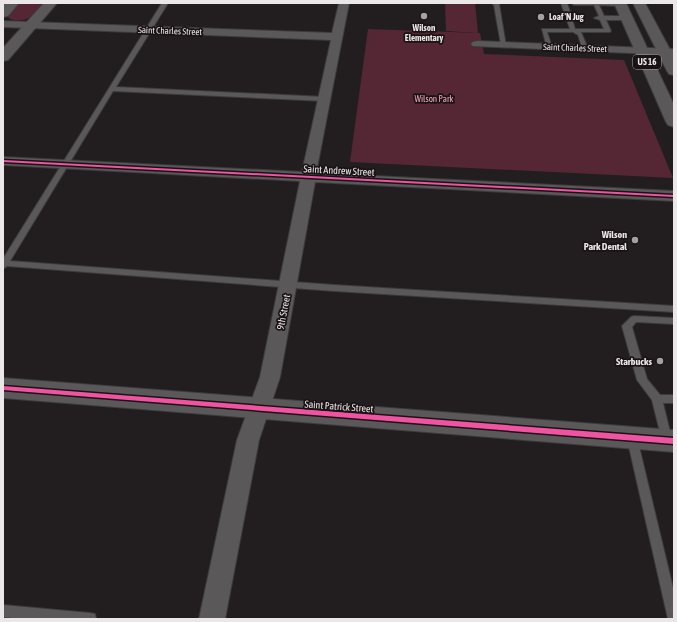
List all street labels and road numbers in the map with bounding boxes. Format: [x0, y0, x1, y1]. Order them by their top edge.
street label: Saint Charles Street [138, 25, 203, 37]
street label: Saint Charles Street [543, 42, 608, 54]
road number: US 16 [633, 55, 661, 69]
street label: Saint Andrew Street [303, 163, 375, 178]
street label: 9th Street [275, 293, 292, 331]
street label: Saint Patrick Street [304, 399, 374, 414]

